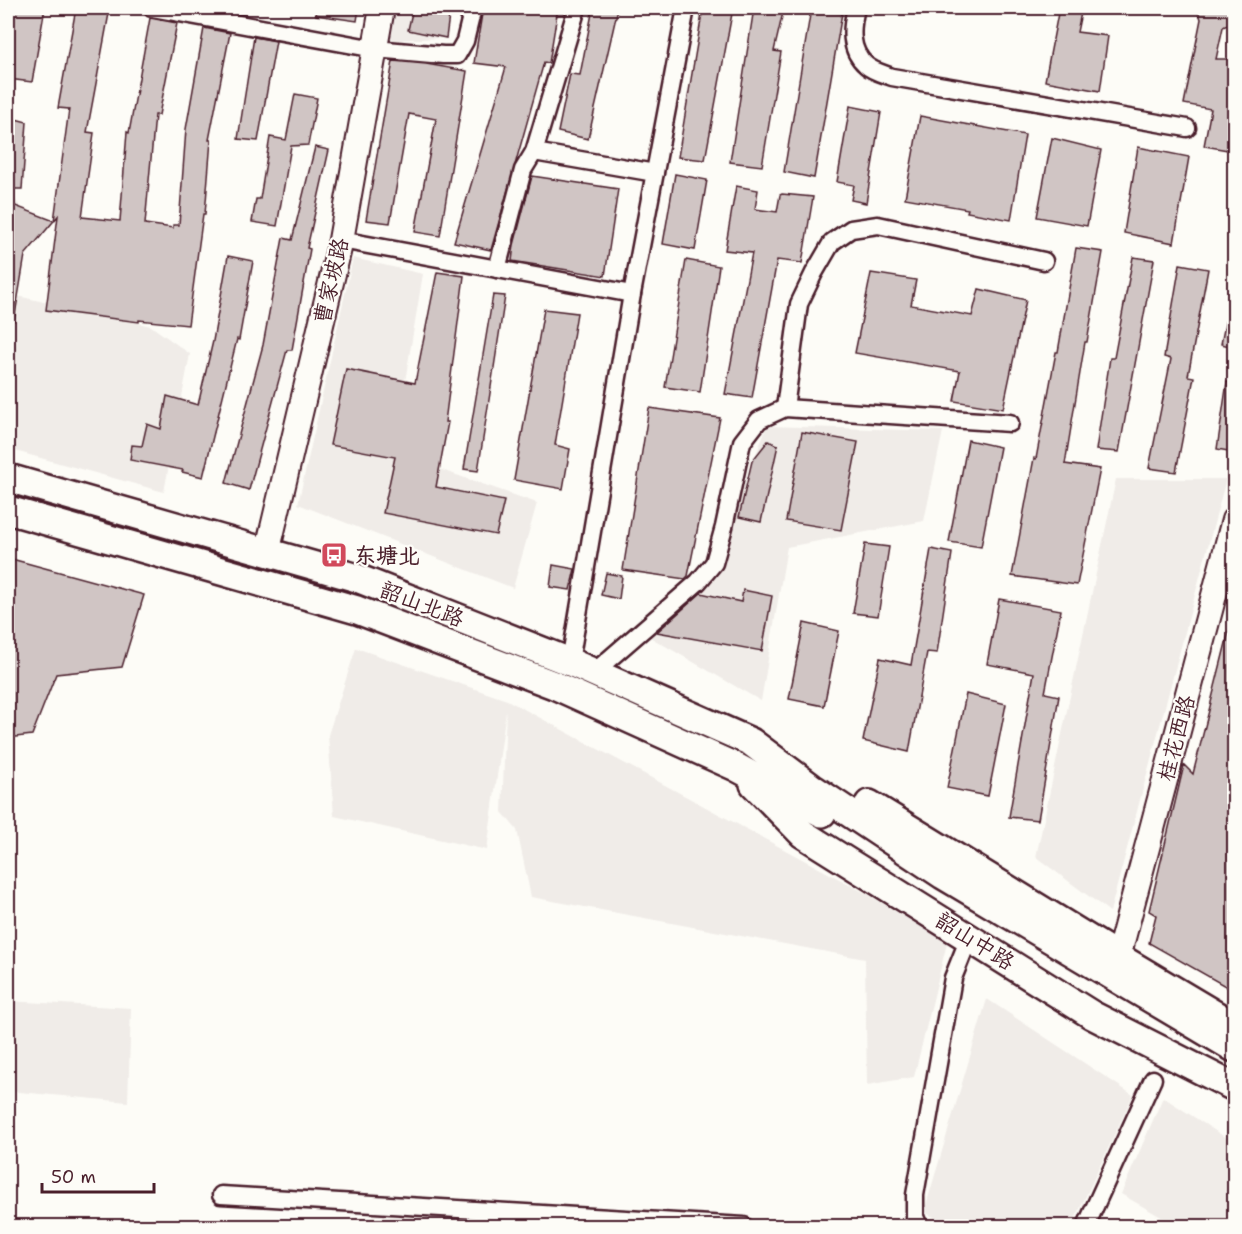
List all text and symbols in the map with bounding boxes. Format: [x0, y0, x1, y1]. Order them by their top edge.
street label: 曹家坡路 [307, 235, 355, 327]
bus stop icon: 东塘北 [319, 540, 349, 570]
place label: 东塘北 [354, 541, 420, 570]
street label: 韶山北路 [376, 575, 468, 633]
street label: 桂花西路 [1151, 692, 1201, 784]
street label: 韶山中路 [930, 905, 1020, 977]
scale bar [42, 1156, 154, 1194]
text: 50 m [51, 1165, 96, 1189]

